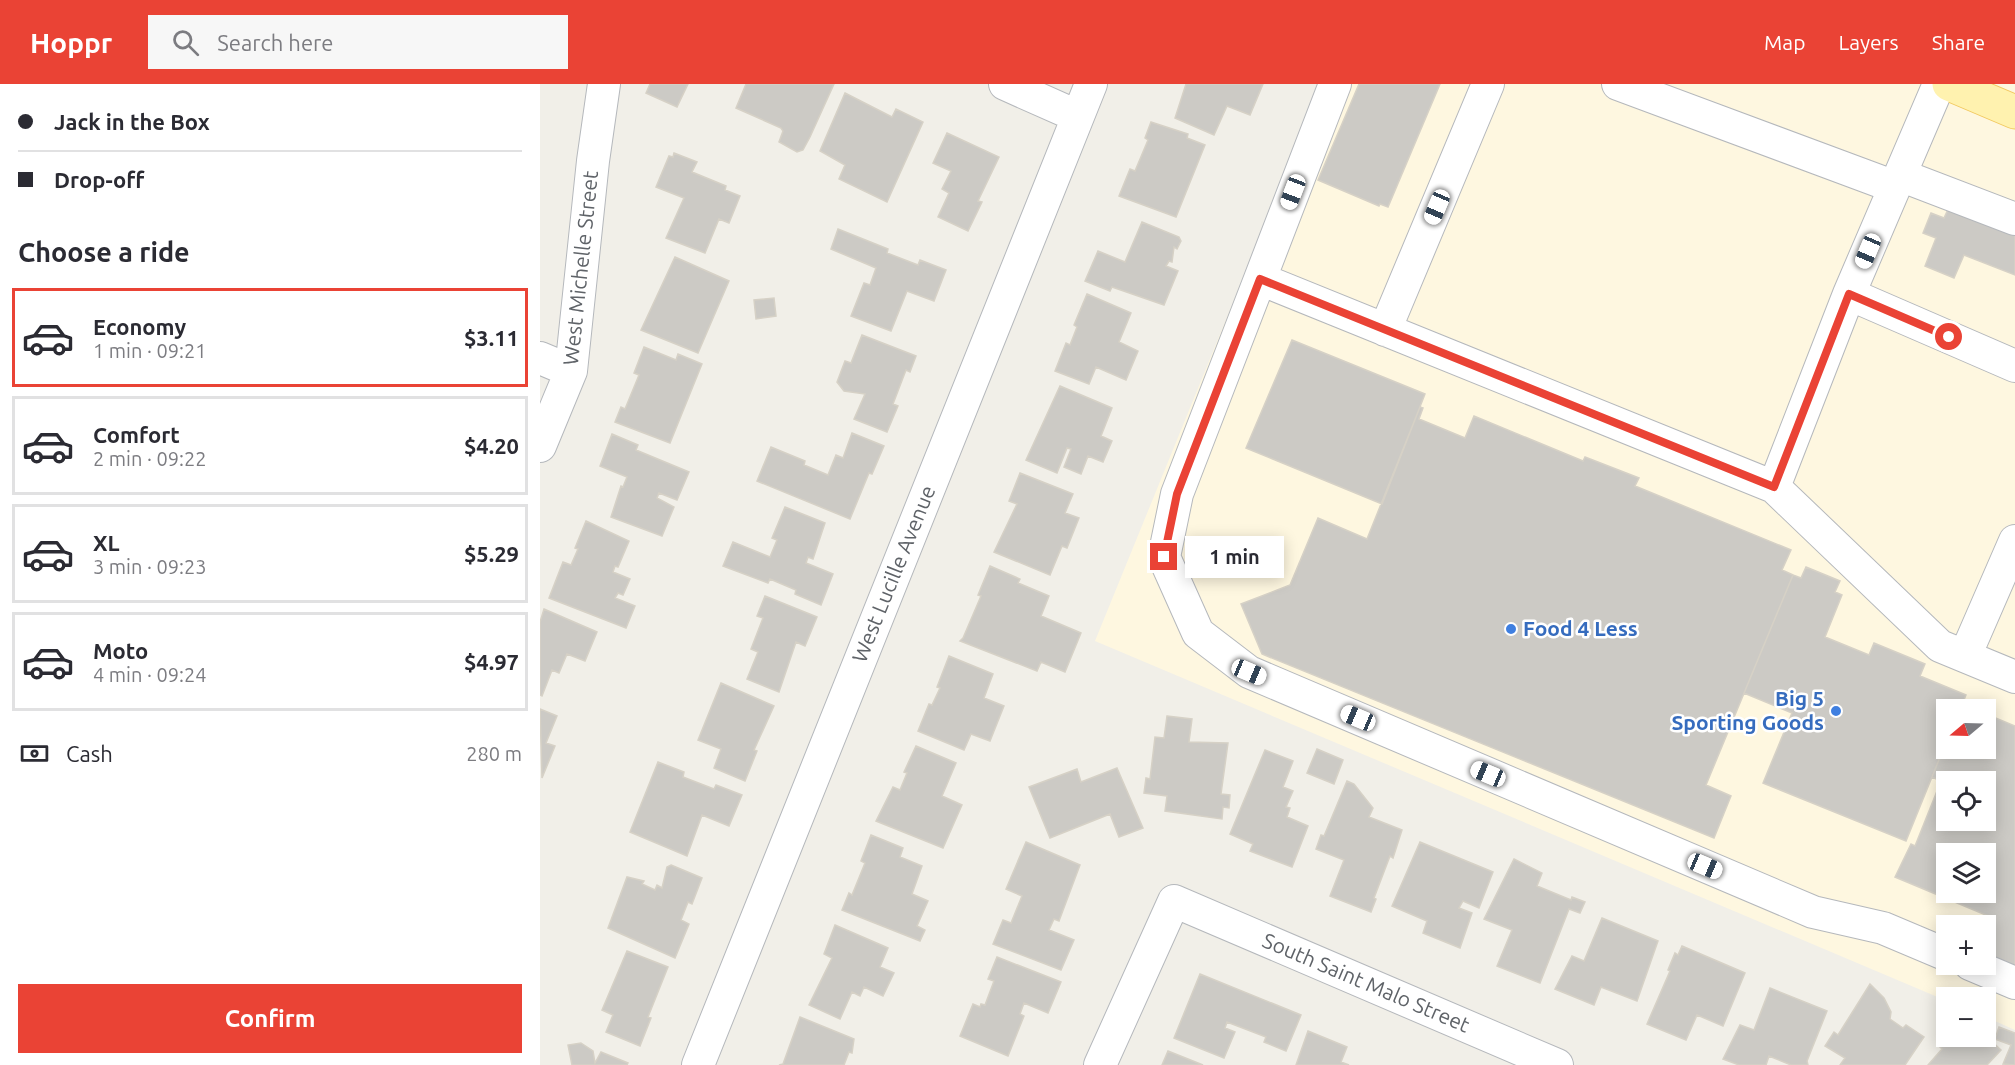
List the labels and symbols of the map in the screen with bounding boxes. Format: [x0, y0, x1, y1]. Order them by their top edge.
street label: West Michelle Street [558, 169, 602, 366]
car [1278, 172, 1308, 212]
car [1422, 187, 1452, 227]
car [1853, 231, 1883, 271]
route start [1935, 323, 1962, 350]
street label: West Lucille Avenue [847, 482, 940, 666]
callout: 1 min [1185, 536, 1284, 578]
route end [1150, 543, 1177, 570]
place label: Food 4 Less [1523, 616, 1638, 640]
marker: Food 4 Less [1504, 622, 1518, 636]
car [1229, 657, 1269, 687]
place label: Big 5 Sporting Goods [1671, 686, 1824, 734]
north arrow [1936, 699, 1996, 759]
car [1338, 703, 1378, 733]
marker: Big 5 Sporting Goods [1829, 704, 1843, 718]
car [1468, 759, 1508, 789]
car [1685, 851, 1725, 881]
street label: South Saint Malo Street [1259, 928, 1474, 1037]

